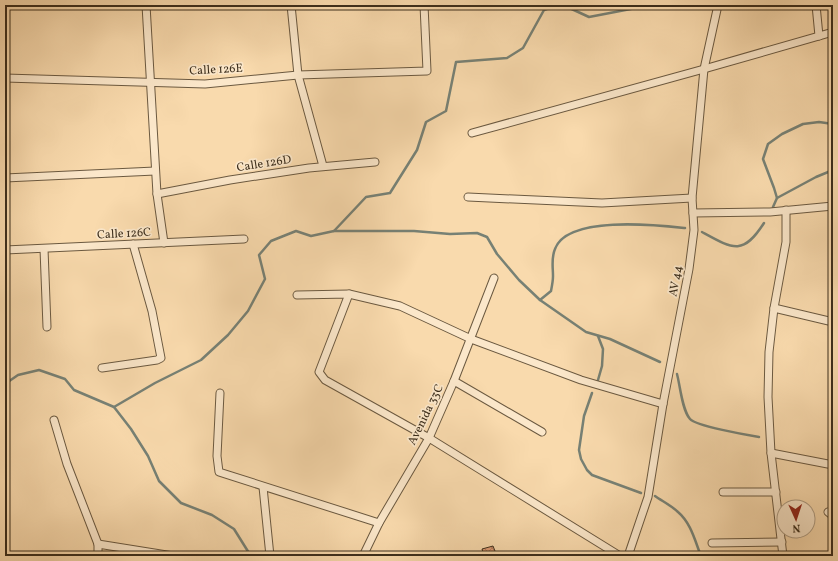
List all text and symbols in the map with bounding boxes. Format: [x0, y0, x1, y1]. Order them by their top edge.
street label: Calle 126E [189, 61, 243, 79]
street label: Calle 126D [236, 152, 293, 176]
street label: Calle 126C [97, 225, 152, 243]
street label: AV 44 [665, 264, 687, 298]
street label: Avenida 33C [404, 382, 448, 448]
north arrow [776, 499, 816, 539]
text: N [792, 520, 801, 535]

